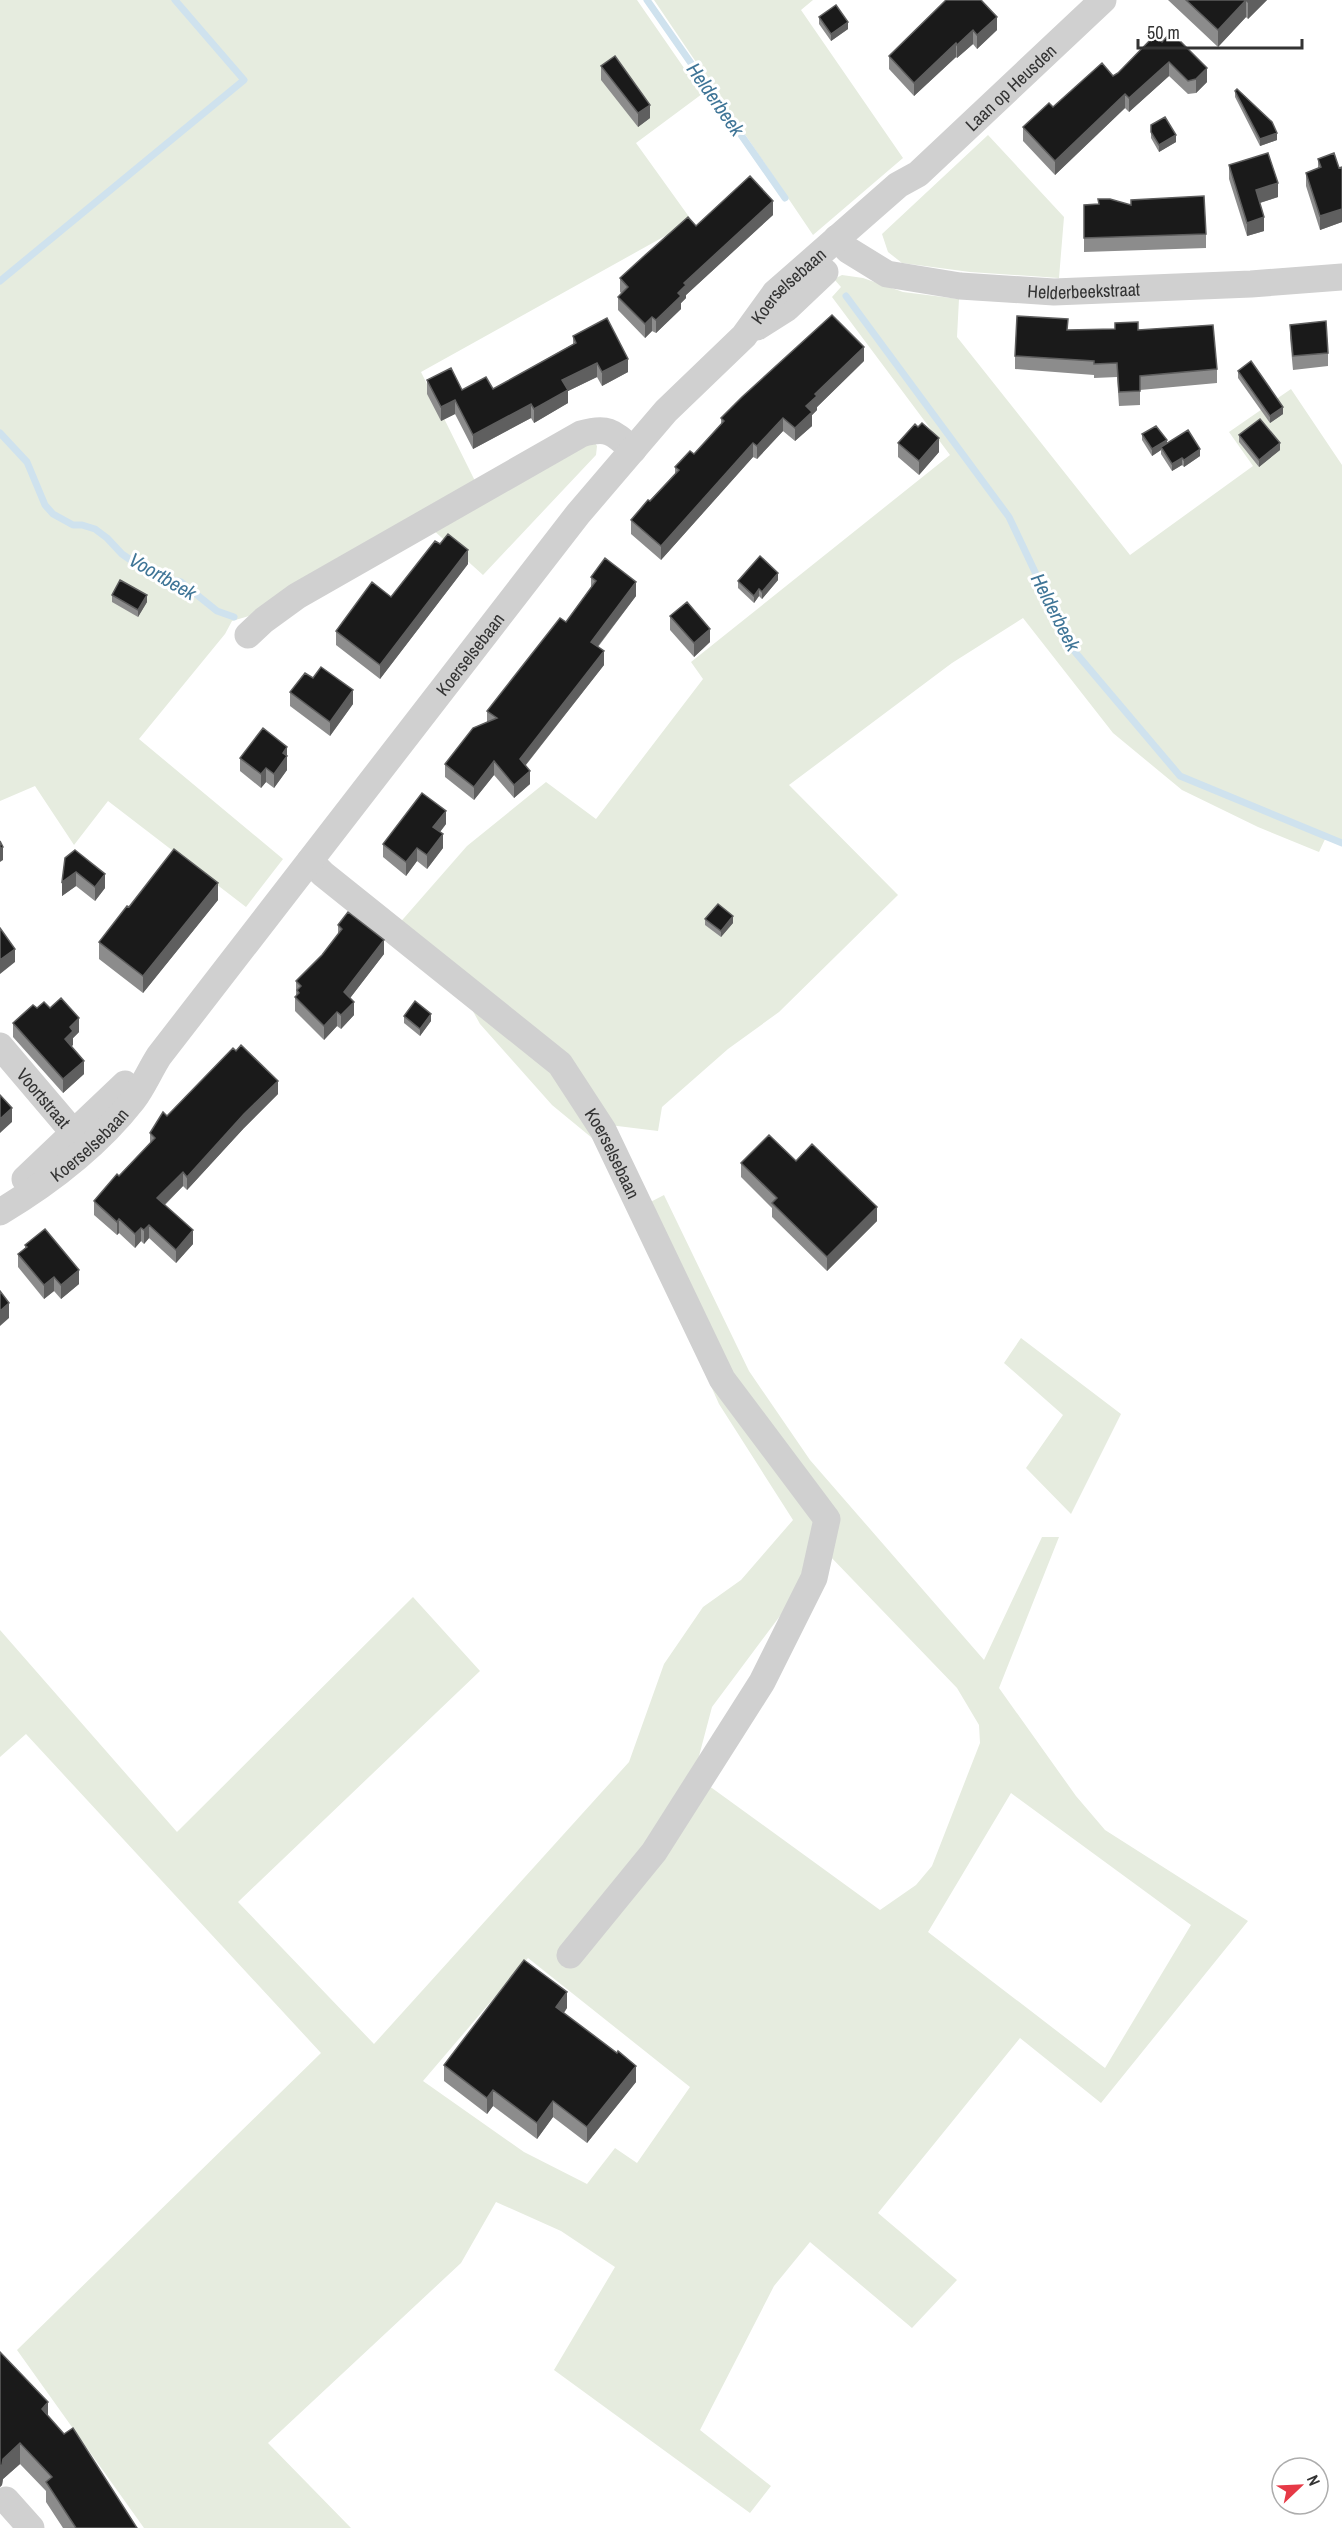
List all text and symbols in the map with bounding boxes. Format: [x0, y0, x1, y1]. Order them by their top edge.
scale bar [1138, 12, 1302, 50]
text: 50 m [1147, 20, 1180, 45]
street label: Laan op Heusden [959, 38, 1061, 136]
water label: Helderbeek [681, 57, 752, 142]
street label: Koerselsebaan [744, 242, 831, 329]
street label: Helderbeekstraat [1027, 276, 1140, 305]
water label: Voortbeek [124, 546, 202, 607]
water label: Helderbeek [1025, 569, 1087, 656]
street label: Koerselsebaan [430, 607, 510, 701]
street label: Voortstraat [11, 1062, 77, 1133]
street label: Koerselsebaan [45, 1102, 134, 1187]
street label: Koerselsebaan [579, 1103, 646, 1203]
north arrow [1270, 2456, 1330, 2516]
text: N [1302, 2471, 1326, 2489]

